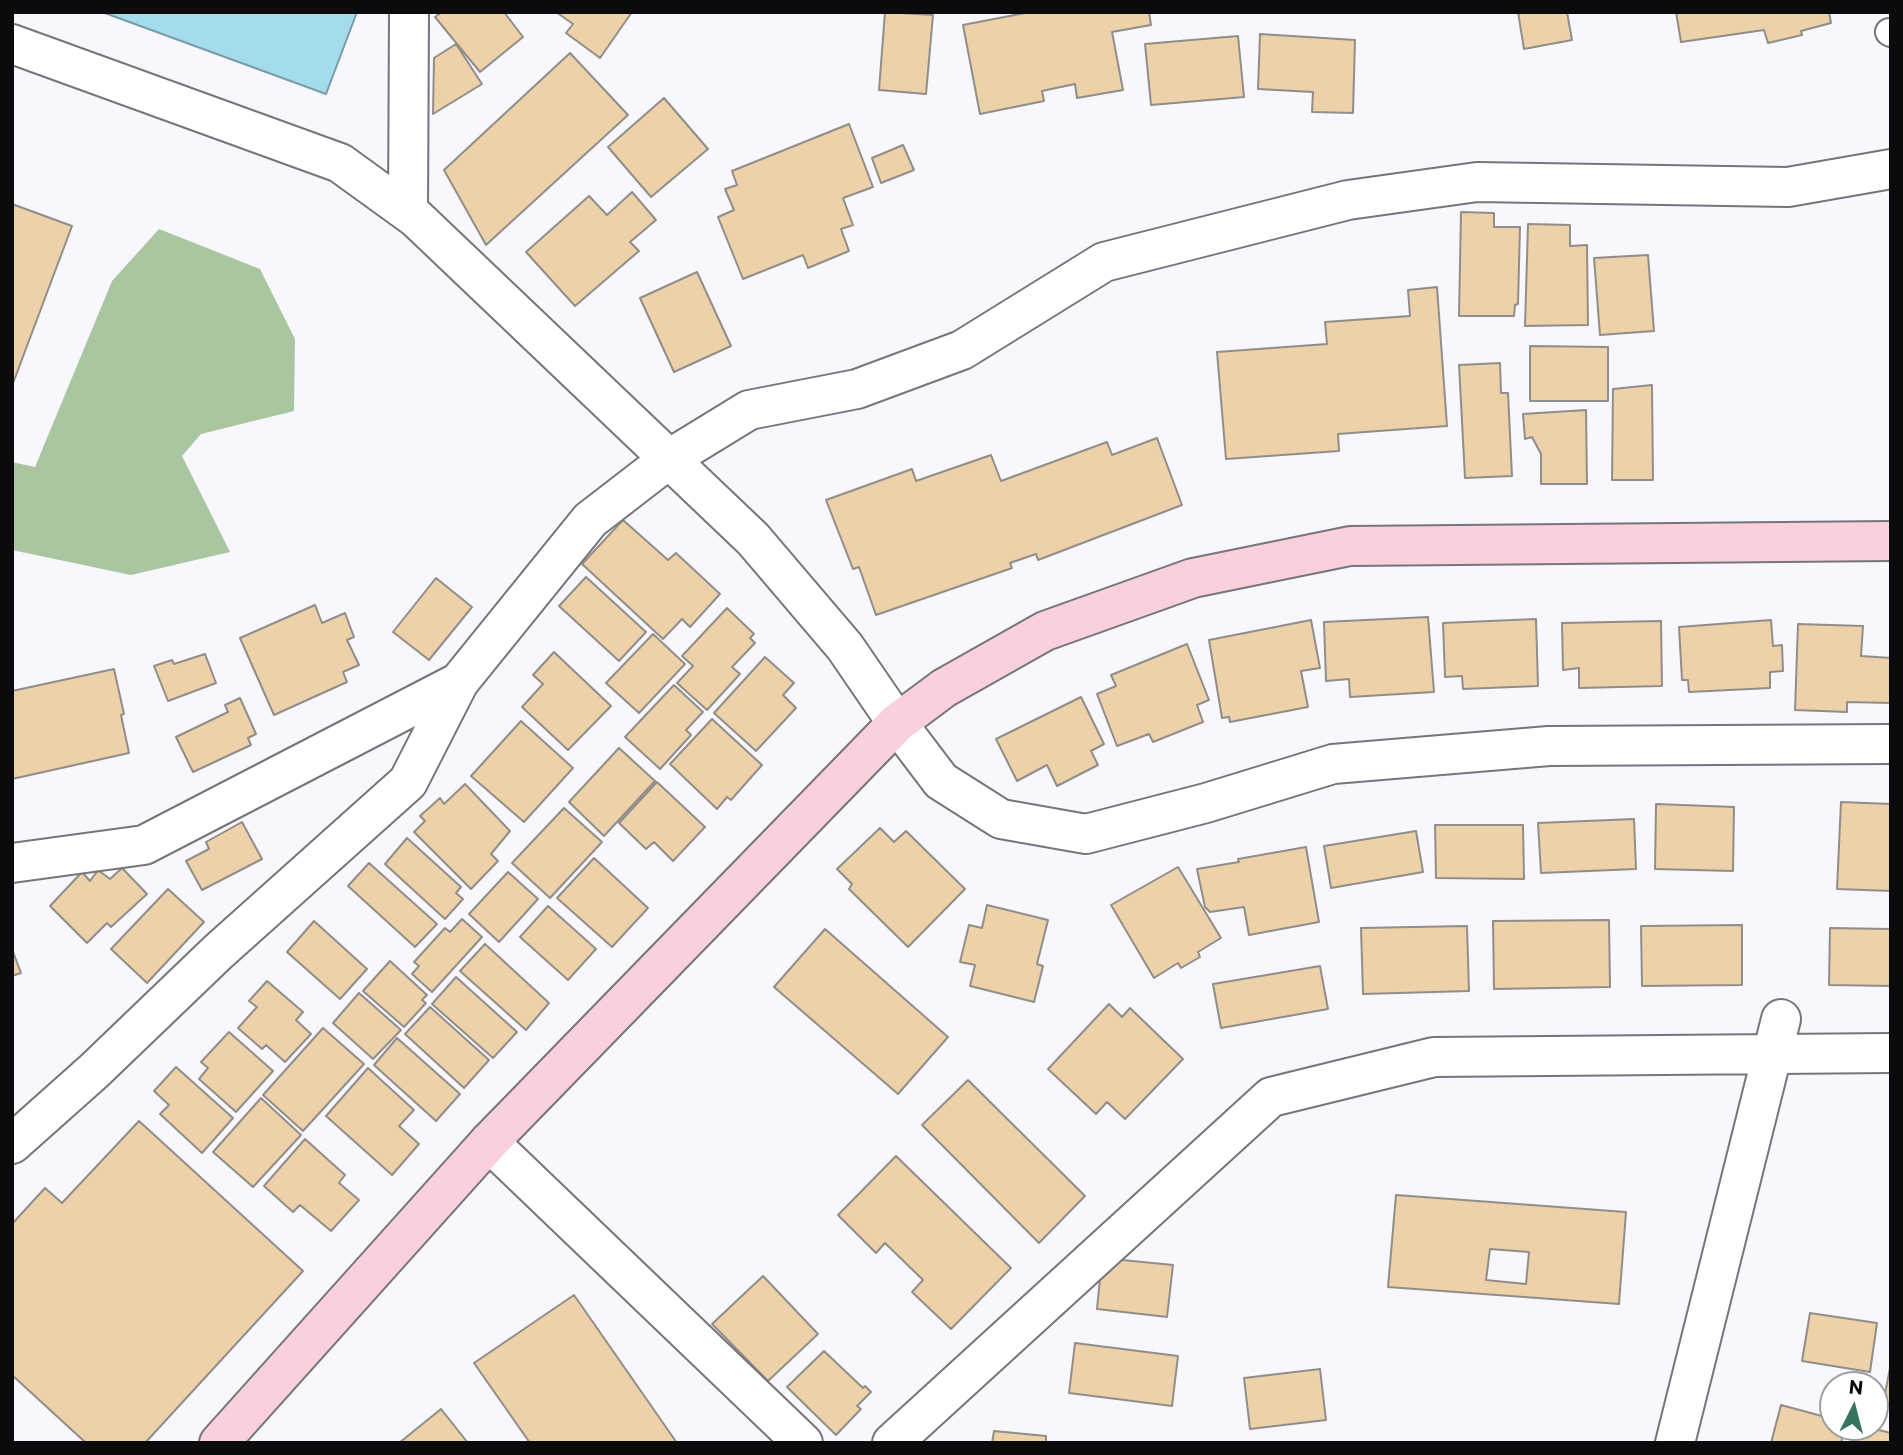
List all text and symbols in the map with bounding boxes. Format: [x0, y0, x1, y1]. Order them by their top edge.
north arrow [1819, 1371, 1889, 1441]
text: N [1848, 1374, 1864, 1399]

